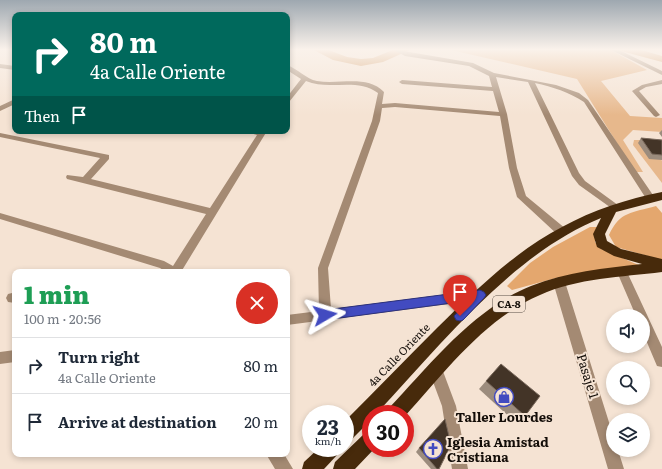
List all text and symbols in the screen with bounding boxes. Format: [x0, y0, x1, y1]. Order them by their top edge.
text: 80 m [90, 20, 157, 62]
icon: right [24, 28, 76, 80]
text: 4a Calle Oriente [90, 58, 225, 85]
text: Then [24, 104, 60, 127]
icon: arrive [68, 104, 90, 126]
pin [443, 275, 477, 316]
text: 1 min [24, 276, 89, 311]
icon: arrive [449, 281, 471, 303]
button: close [236, 282, 278, 324]
position arrow [304, 294, 346, 336]
road number: CA-8 [493, 296, 525, 312]
text: 100 m · 20:56 [24, 309, 101, 328]
map controls [606, 309, 650, 457]
button: sound [606, 309, 650, 353]
street label: 4a Calle Oriente [364, 319, 433, 390]
text: Turn right [58, 345, 140, 368]
street label: Pasaje 1 [573, 351, 604, 401]
text: 80 m [244, 354, 278, 377]
icon: right [24, 355, 46, 377]
button: search [606, 361, 650, 405]
text: 4a Calle Oriente [58, 368, 156, 387]
shop icon: Taller Lourdes [493, 386, 515, 408]
speed limit sign: 30 [362, 405, 414, 457]
place label: Taller Lourdes [455, 407, 553, 426]
text: Arrive at destination [58, 410, 217, 433]
text: 20 m [244, 410, 278, 433]
icon: arrive [24, 411, 46, 433]
text: 23 [317, 411, 339, 441]
button: layers [606, 413, 650, 457]
place label: Iglesia Amistad Cristiana [447, 432, 549, 466]
text: km/h [315, 433, 341, 448]
church icon: Iglesia Amistad Cristiana [422, 438, 444, 460]

